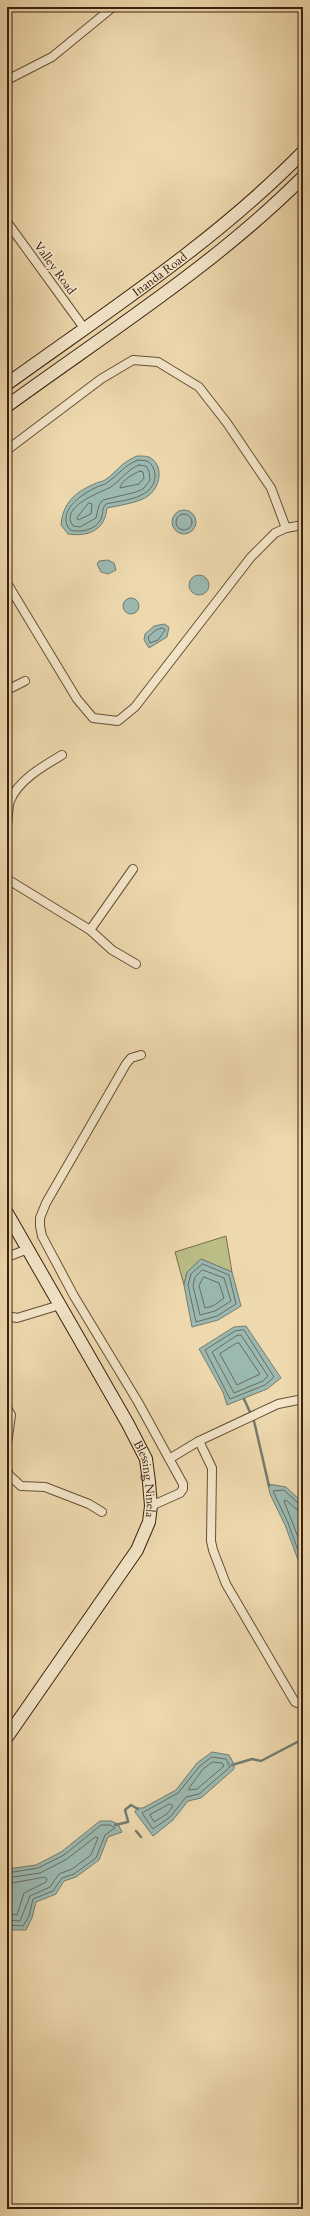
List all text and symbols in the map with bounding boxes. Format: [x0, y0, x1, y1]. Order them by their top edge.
street label: Valley Road [30, 238, 80, 298]
street label: Inanda Road [129, 248, 191, 300]
street label: Blessing Ninela [130, 1437, 159, 1519]

